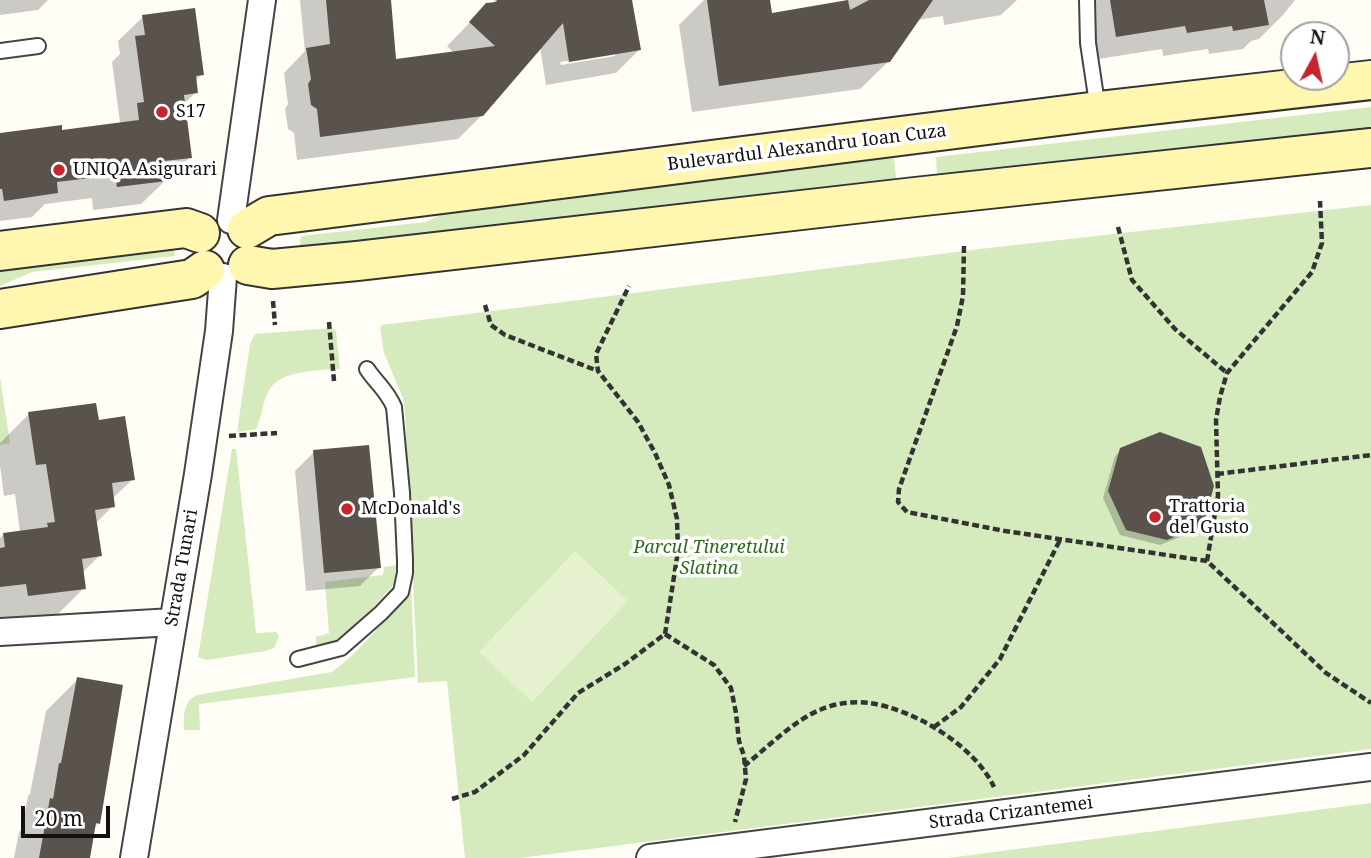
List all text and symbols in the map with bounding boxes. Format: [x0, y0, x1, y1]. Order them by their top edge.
north arrow [1280, 21, 1350, 91]
text: N [1308, 23, 1327, 51]
place label: S17 [176, 101, 206, 123]
marker: S17 [154, 104, 170, 120]
street label: Bulevardul Alexandru Ioan Cuza [666, 120, 948, 176]
place label: UNIQA Asigurari [73, 159, 217, 181]
marker: UNIQA Asigurari [51, 162, 67, 178]
place label: Trattoria del Gusto [1169, 496, 1249, 538]
place label: McDonald's [361, 498, 461, 520]
marker: McDonald's [339, 501, 355, 517]
street label: Strada Tunari [161, 508, 203, 628]
marker: Trattoria del Gusto [1147, 509, 1163, 525]
park label: Parcul Tineretului Slatina [633, 537, 785, 580]
scale bar [24, 792, 114, 836]
street label: Strada Crizantemei [928, 792, 1094, 834]
text: 20 m [34, 804, 83, 832]

